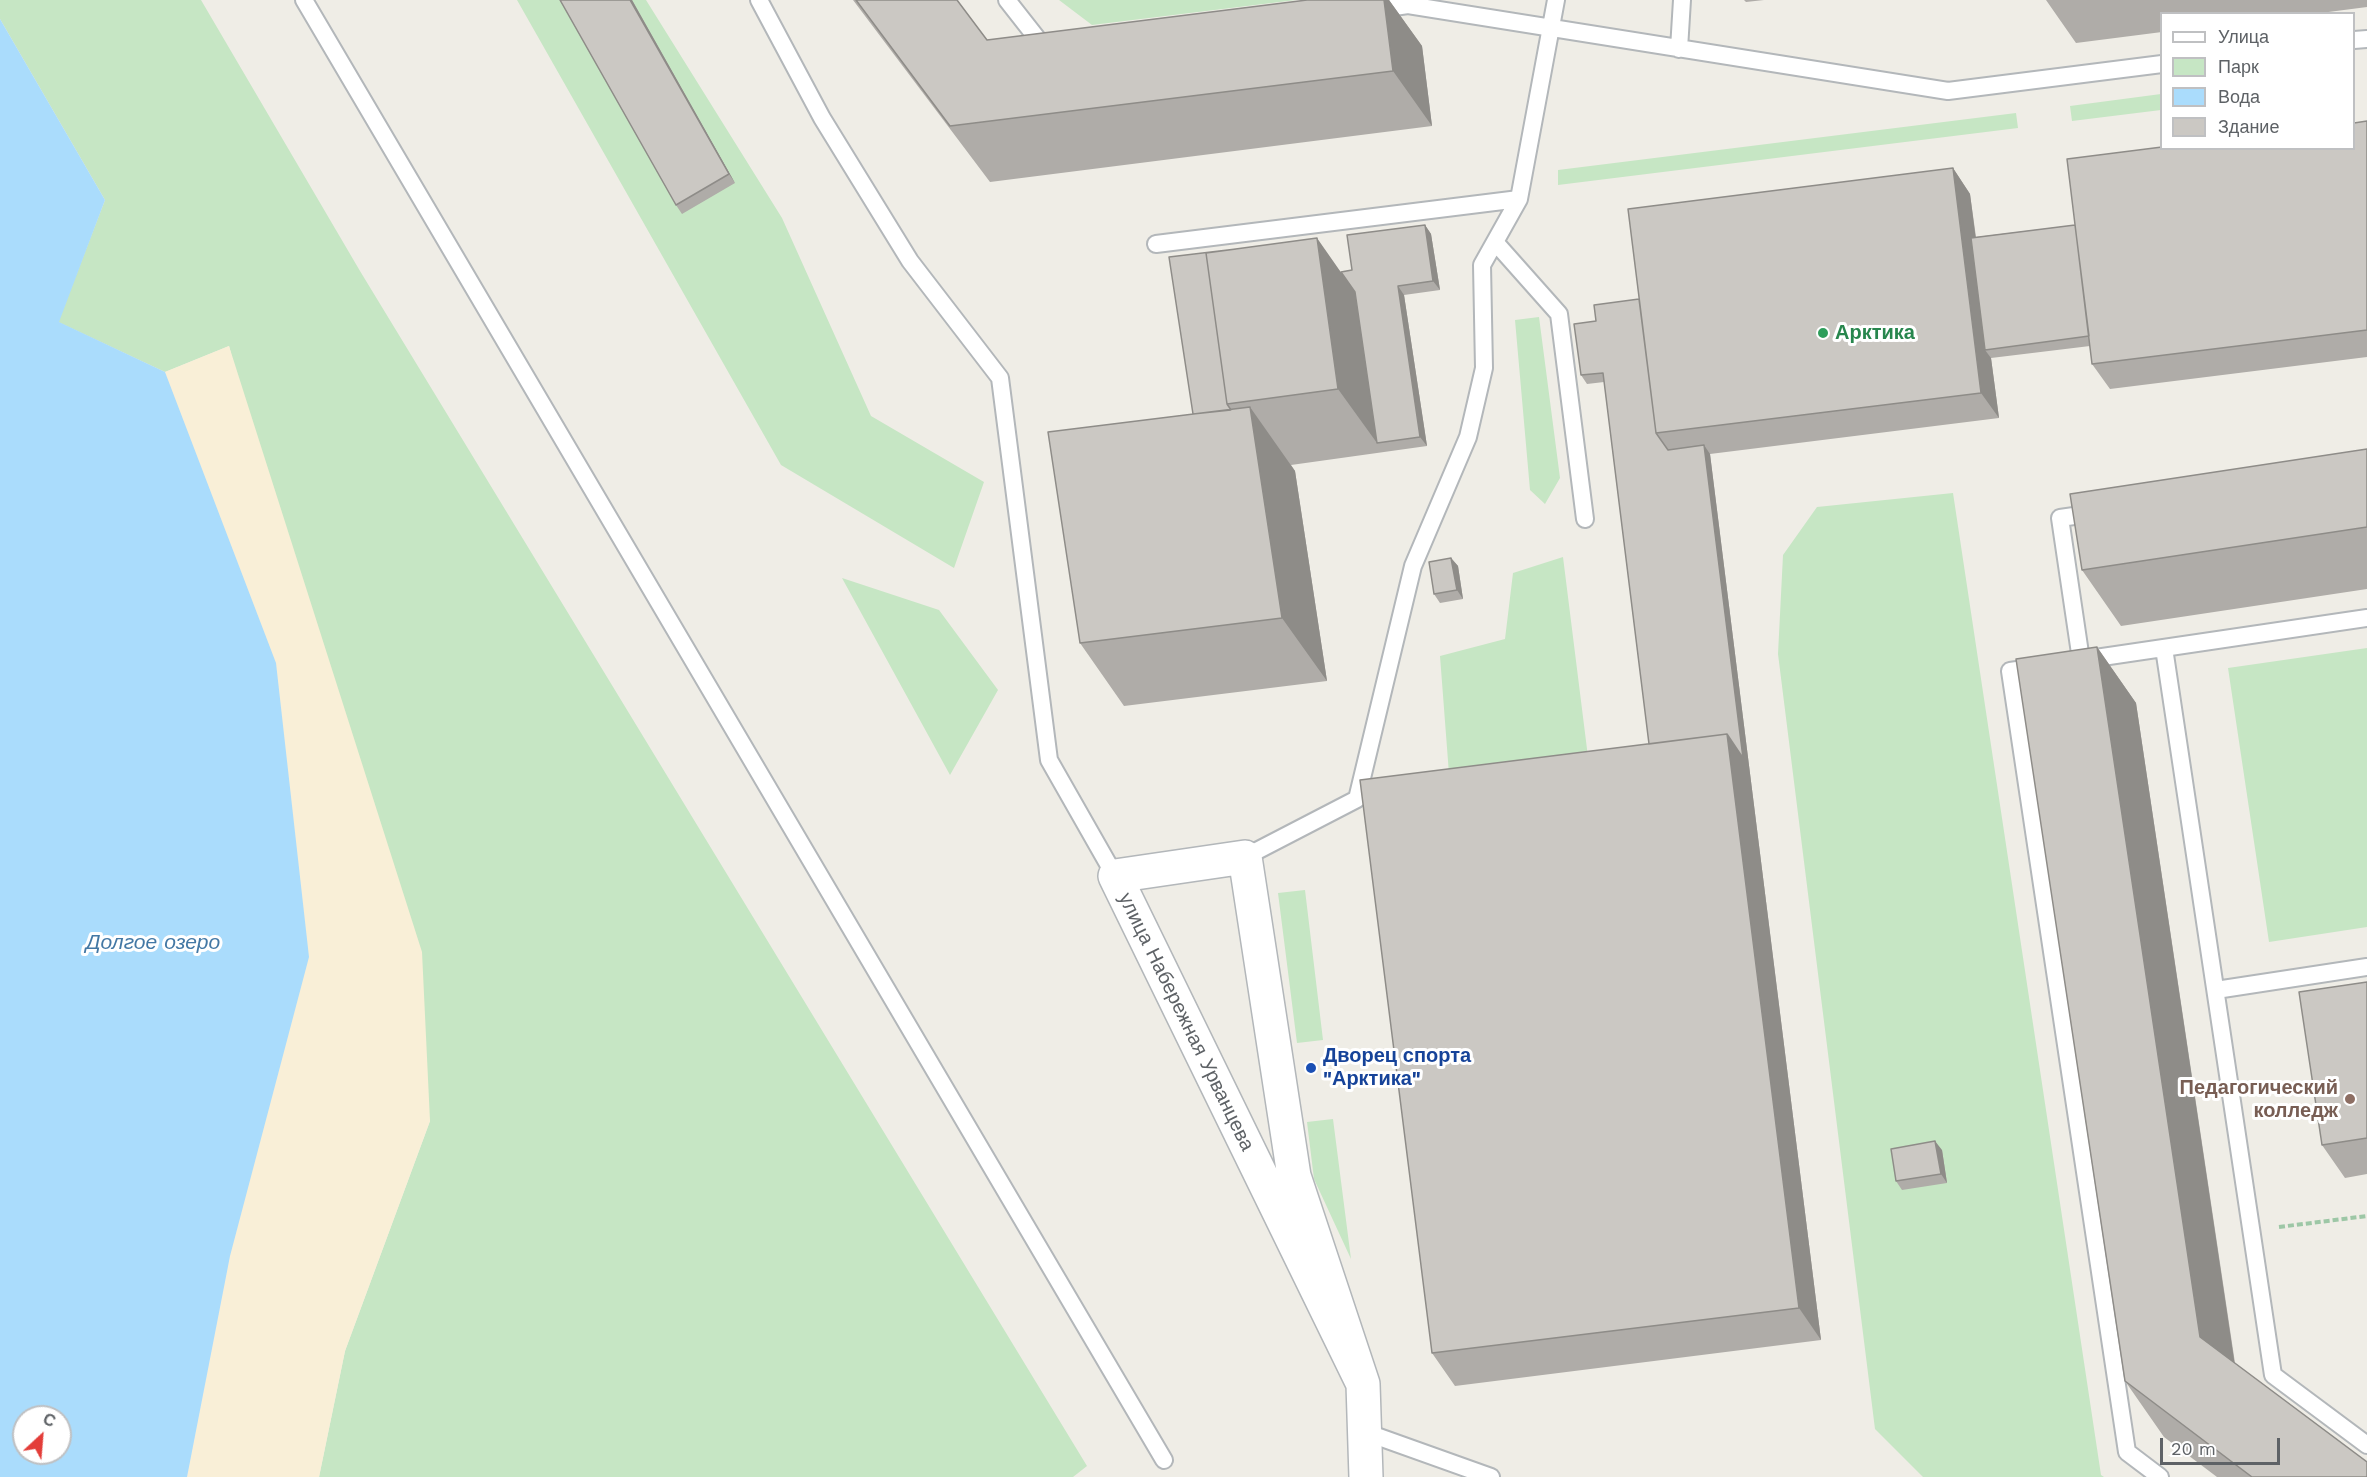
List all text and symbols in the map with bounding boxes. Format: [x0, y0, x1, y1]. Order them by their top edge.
legend [2160, 12, 2355, 150]
text: Улица [2218, 26, 2269, 47]
text: Парк [2218, 56, 2259, 77]
text: Вода [2218, 86, 2260, 107]
text: Здание [2218, 116, 2279, 137]
place label: Арктика [1835, 321, 1915, 345]
marker: Арктика [1816, 326, 1830, 340]
street label: улица Набережная Урванцева [1113, 889, 1259, 1155]
water label: Долгое озеро [86, 930, 220, 956]
place label: Дворец спорта "Арктика" [1323, 1044, 1471, 1091]
marker: Дворец спорта "Арктика" [1304, 1061, 1318, 1075]
place label: Педагогический колледж [2180, 1076, 2338, 1123]
marker: Педагогический колледж [2343, 1092, 2357, 1106]
north arrow [12, 1405, 72, 1465]
text: С [40, 1409, 59, 1431]
scale bar [2163, 1426, 2283, 1464]
text: 20 m [2171, 1438, 2216, 1459]

